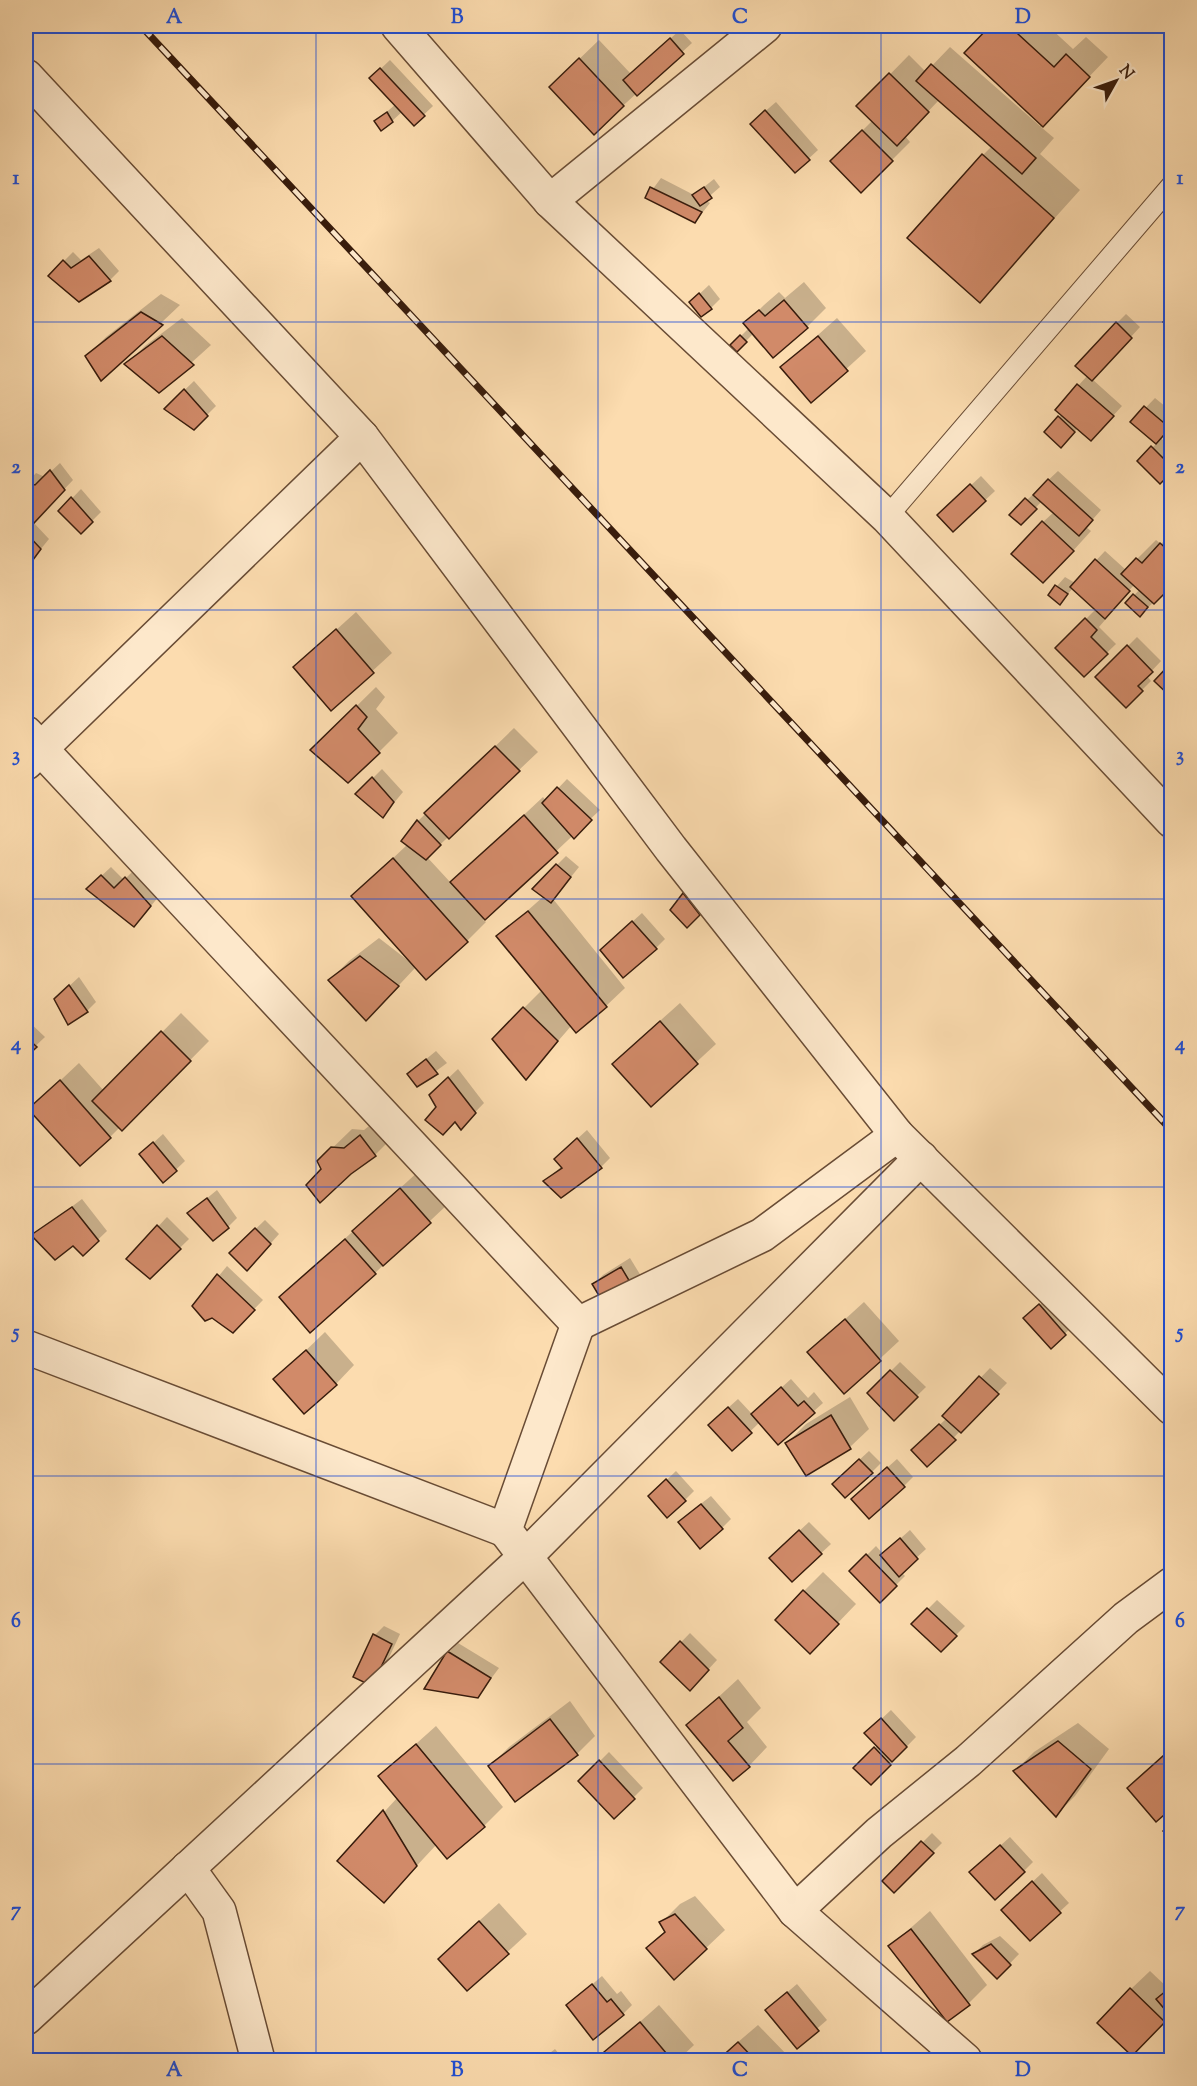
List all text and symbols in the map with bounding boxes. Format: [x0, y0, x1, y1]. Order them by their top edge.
text: A [166, 4, 183, 33]
text: B [451, 4, 464, 33]
text: C [732, 4, 748, 33]
text: D [1015, 4, 1031, 33]
north arrow [1086, 51, 1146, 111]
text: N [1113, 61, 1139, 85]
text: 1 [13, 165, 20, 194]
text: 1 [1177, 165, 1184, 194]
text: 2 [11, 454, 21, 483]
text: 2 [1175, 454, 1185, 483]
text: 3 [12, 742, 20, 771]
text: 3 [1176, 742, 1184, 771]
text: 4 [10, 1031, 21, 1060]
text: 4 [1174, 1031, 1185, 1060]
text: 5 [11, 1319, 20, 1348]
text: 5 [1175, 1319, 1184, 1348]
text: 6 [11, 1608, 21, 1637]
text: 6 [1175, 1608, 1185, 1637]
text: 7 [11, 1897, 22, 1926]
text: 7 [1175, 1897, 1186, 1926]
text: A [166, 2057, 183, 2086]
text: B [451, 2057, 464, 2086]
text: C [732, 2057, 748, 2086]
text: D [1015, 2057, 1031, 2086]

